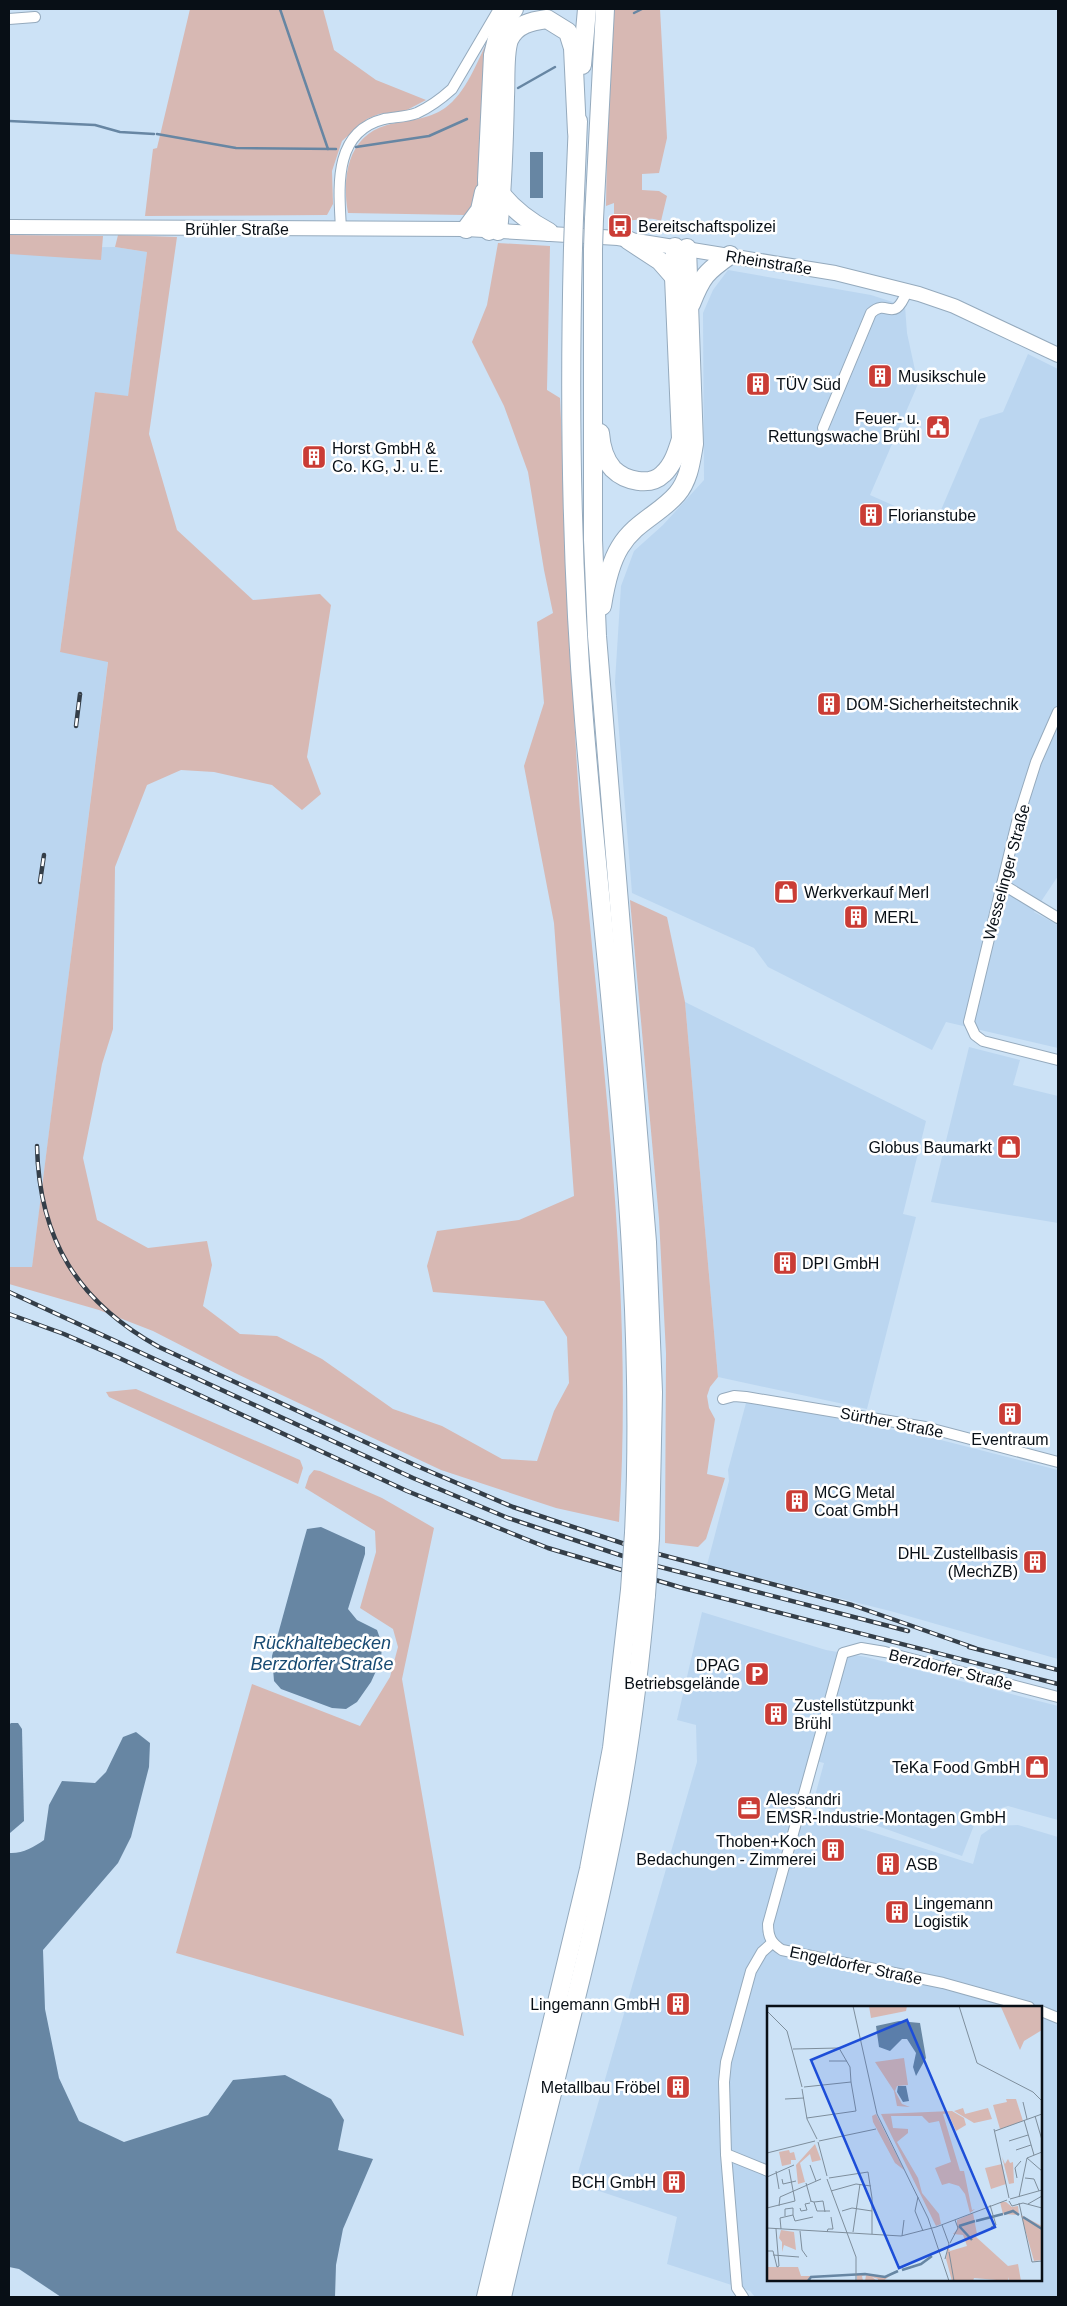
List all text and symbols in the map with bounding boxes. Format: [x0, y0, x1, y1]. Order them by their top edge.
bus stop icon: Bereitschaftspolizei [607, 213, 633, 239]
place label: Bereitschaftspolizei [638, 218, 776, 235]
street label: Brühler Straße [185, 221, 289, 238]
street label: Rheinstraße [725, 247, 813, 278]
building icon: Musikschule [867, 363, 893, 389]
place label: Musikschule [898, 368, 986, 385]
building icon: TÜV Süd [745, 371, 771, 397]
place label: TÜV Süd [776, 376, 841, 393]
place label: Feuer- u. Rettungswache Brühl [768, 410, 920, 445]
public building icon: Feuer- u. Rettungswache Brühl [925, 414, 951, 440]
place label: Horst GmbH & Co. KG, J. u. E. [332, 440, 443, 475]
building icon: Horst GmbH & Co. KG, J. u. E. [301, 444, 327, 470]
building icon: Florianstube [858, 502, 884, 528]
place label: Florianstube [888, 507, 976, 524]
building icon: DOM-Sicherheitstechnik [816, 691, 842, 717]
place label: DOM-Sicherheitstechnik [846, 696, 1020, 713]
street label: Wesselinger Straße [980, 802, 1033, 942]
shop icon: Werkverkauf Merl [773, 879, 799, 905]
place label: Werkverkauf Merl [804, 884, 929, 901]
building icon: MERL [843, 904, 869, 930]
place label: MERL [874, 909, 919, 926]
shop icon: Globus Baumarkt [996, 1134, 1022, 1160]
place label: Globus Baumarkt [868, 1139, 993, 1156]
building icon: DPI GmbH [772, 1250, 798, 1276]
place label: DPI GmbH [802, 1255, 879, 1272]
building icon: Eventraum [997, 1401, 1023, 1427]
street label: Sürther Straße [839, 1404, 945, 1441]
place label: Eventraum [971, 1431, 1049, 1448]
place label: MCG Metal Coat GmbH [814, 1484, 898, 1519]
building icon: MCG Metal Coat GmbH [784, 1488, 810, 1514]
place label: DHL Zustellbasis (MechZB) [898, 1545, 1018, 1580]
building icon: DHL Zustellbasis (MechZB) [1022, 1549, 1048, 1575]
water label: Rückhaltebecken Berzdorfer Straße [250, 1633, 394, 1674]
street label: Berzdorfer Straße [887, 1646, 1015, 1693]
place label: DPAG Betriebsgelände [624, 1657, 740, 1692]
parking icon: DPAG Betriebsgelände [744, 1661, 770, 1687]
place label: Zustellstützpunkt Brühl [794, 1697, 915, 1732]
building icon: Zustellstützpunkt Brühl [763, 1701, 789, 1727]
shop icon: TeKa Food GmbH [1024, 1754, 1050, 1780]
place label: TeKa Food GmbH [892, 1759, 1020, 1776]
place label: Alessandri EMSR-Industrie-Montagen GmbH [766, 1791, 1006, 1826]
office icon: Alessandri EMSR-Industrie-Montagen GmbH [736, 1795, 762, 1821]
place label: Thoben+Koch Bedachungen - Zimmerei [636, 1833, 816, 1868]
building icon: Thoben+Koch Bedachungen - Zimmerei [820, 1837, 846, 1863]
building icon: ASB [875, 1851, 901, 1877]
place label: ASB [906, 1856, 938, 1873]
place label: Lingemann Logistik [914, 1895, 993, 1930]
building icon: Lingemann Logistik [884, 1899, 910, 1925]
street label: Engeldorfer Straße [788, 1943, 924, 1988]
building icon: Lingemann GmbH [665, 1991, 691, 2017]
place label: Lingemann GmbH [530, 1996, 660, 2013]
inset map [767, 2006, 1042, 2281]
building icon: Metallbau Fröbel [665, 2074, 691, 2100]
place label: Metallbau Fröbel [541, 2079, 660, 2096]
building icon: BCH GmbH [661, 2169, 687, 2195]
place label: BCH GmbH [572, 2174, 656, 2191]

